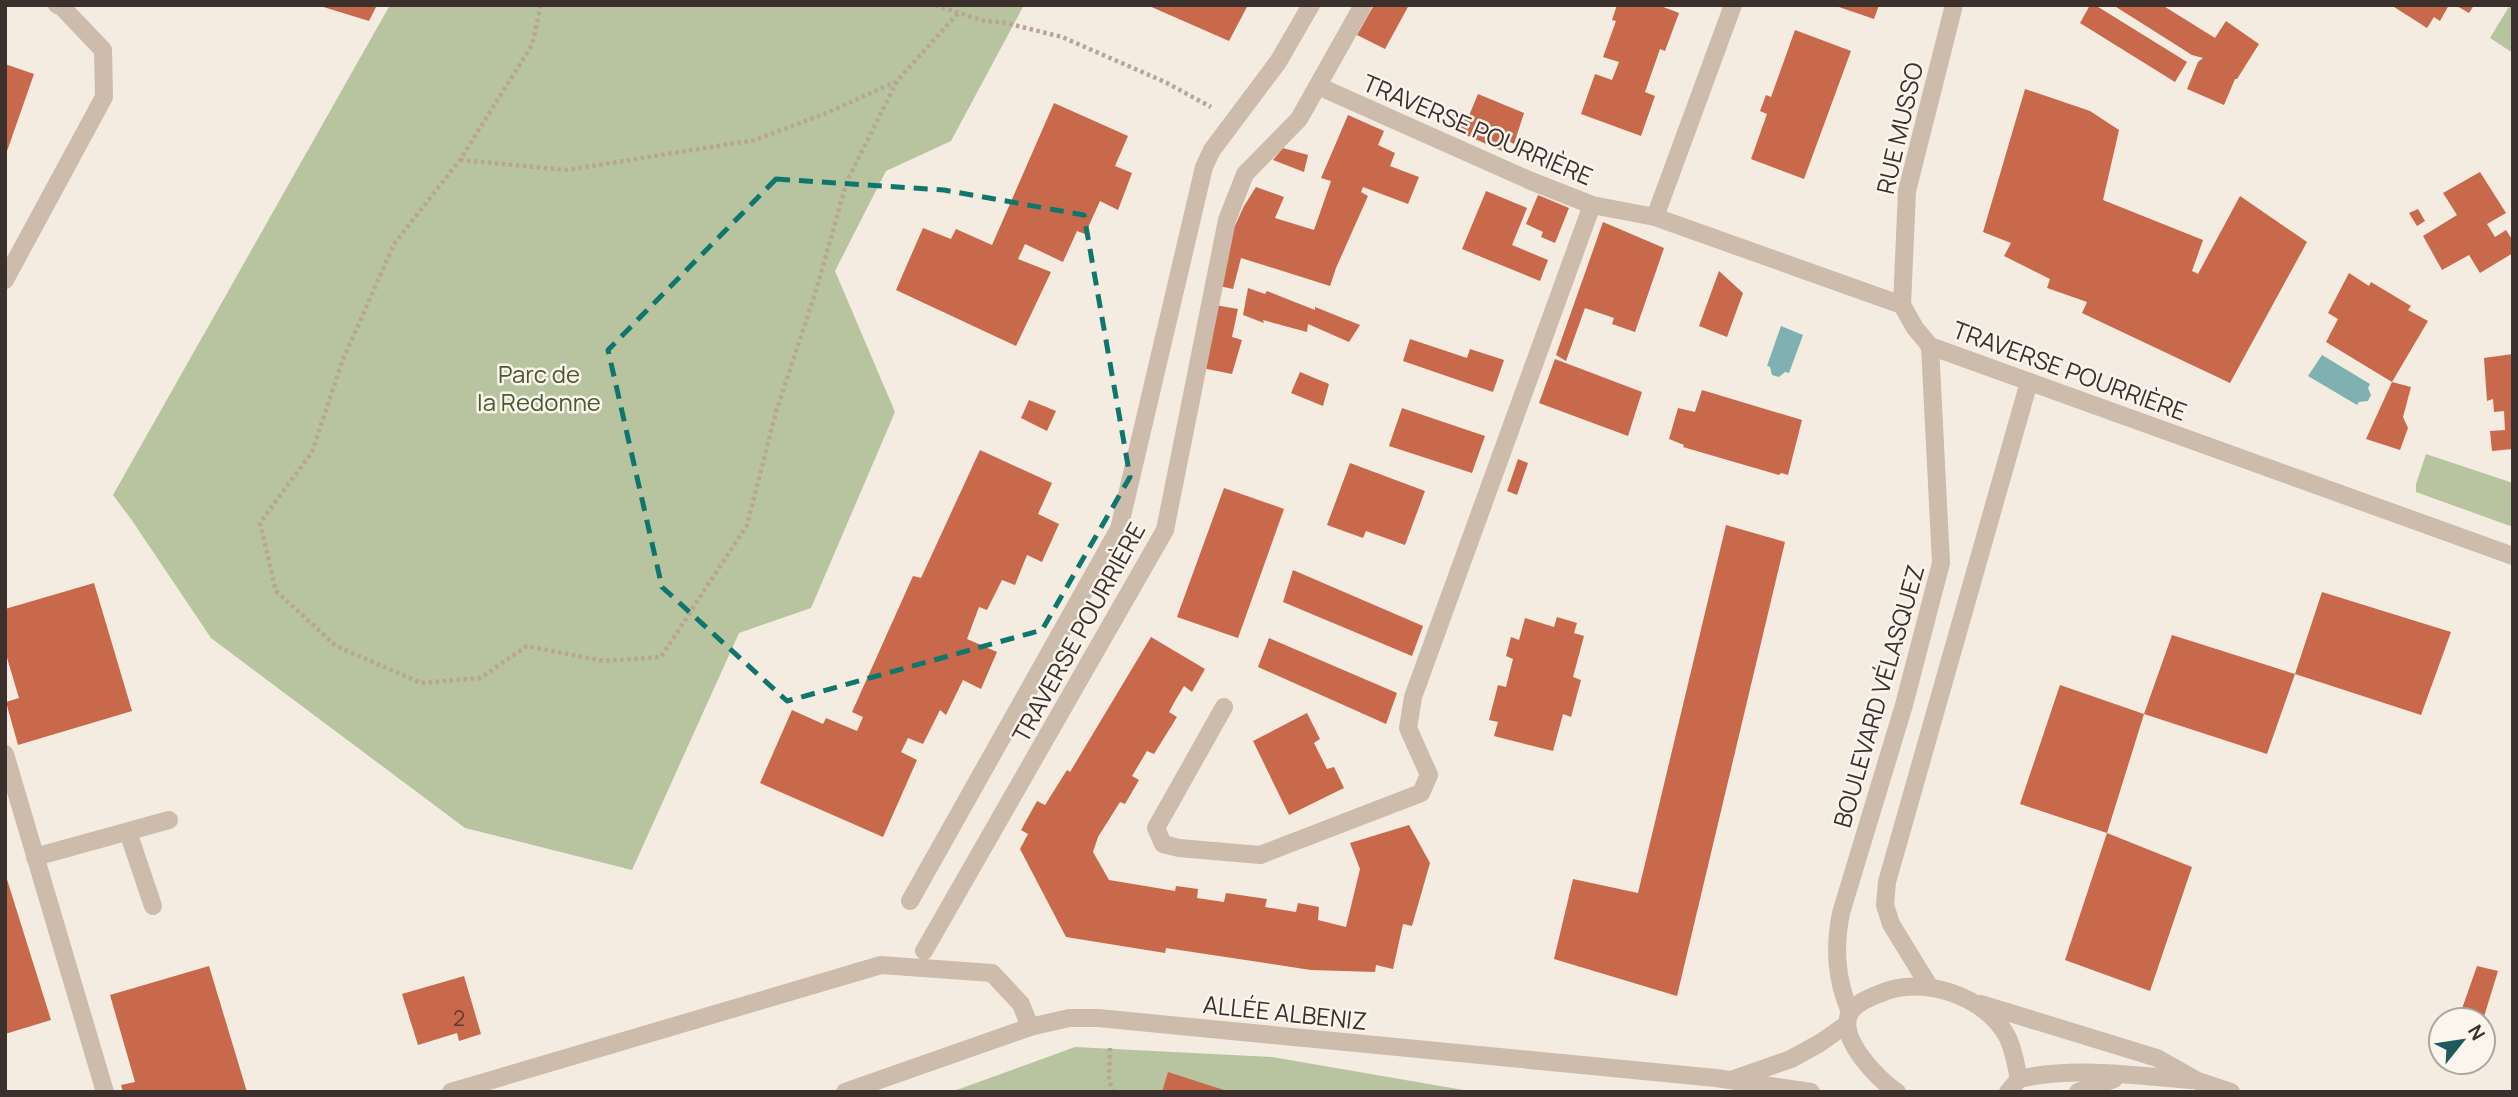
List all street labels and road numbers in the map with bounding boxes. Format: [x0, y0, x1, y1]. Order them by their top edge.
street label: RUE MUSSO [1868, 59, 1930, 197]
street label: TRAVERSE POURRIÈRE [1358, 66, 1598, 192]
street label: TRAVERSE POURRIÈRE [1948, 312, 2192, 428]
street label: TRAVERSE POURRIÈRE [1004, 516, 1152, 748]
street label: BOULEVARD VÉLASQUEZ [1825, 561, 1931, 831]
street label: ALLÉE ALBENIZ [1201, 987, 1369, 1037]

